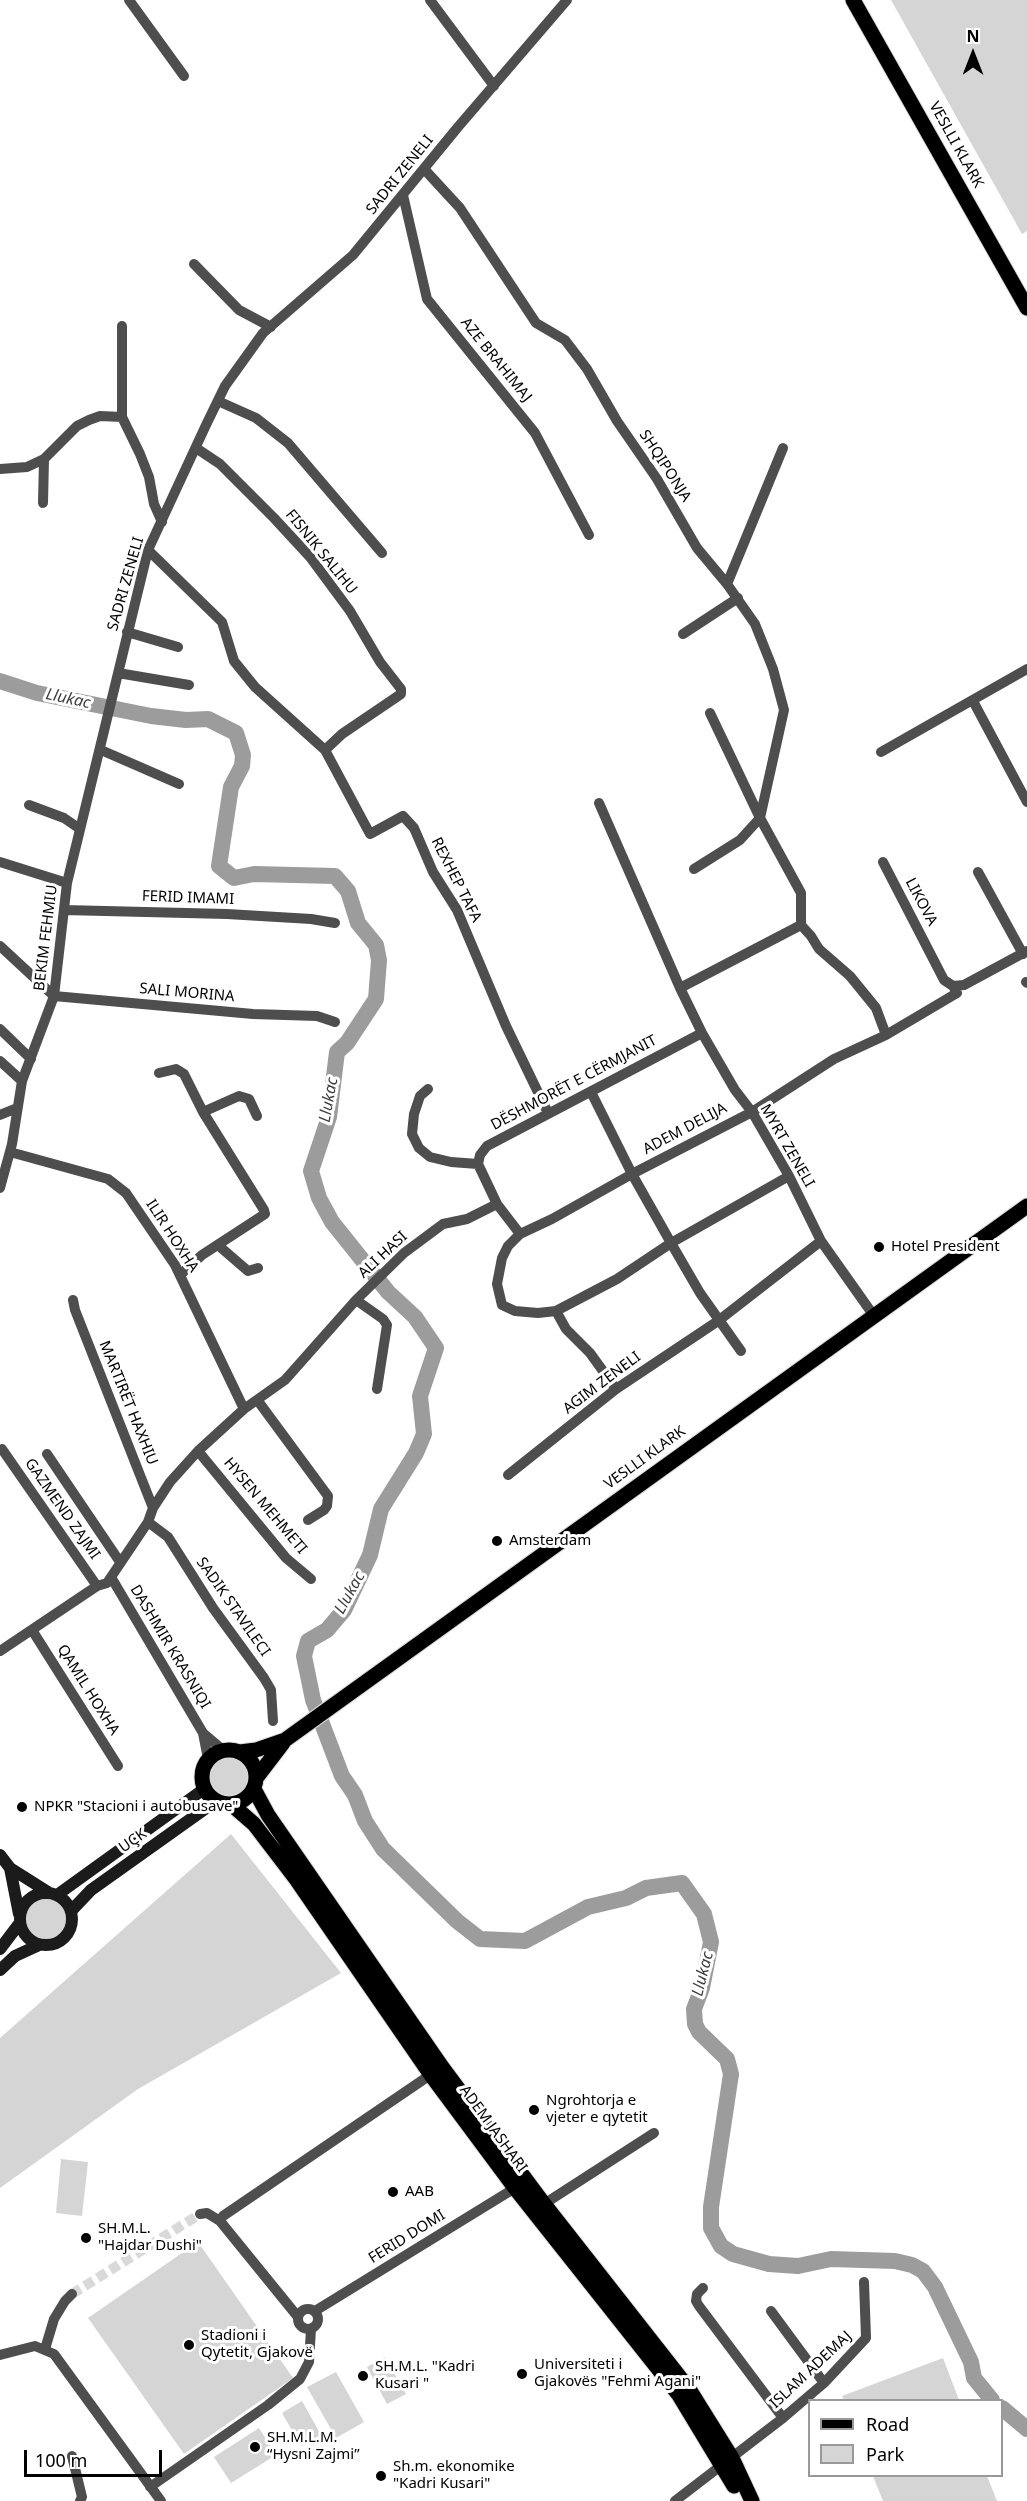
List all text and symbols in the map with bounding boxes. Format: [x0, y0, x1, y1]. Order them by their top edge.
north arrow [943, 24, 1003, 84]
text: N [966, 25, 980, 47]
street label: VESLLI KLARK [925, 99, 987, 191]
street label: SADRI ZENELI [363, 132, 437, 218]
street label: AZE BRAHIMAJ [456, 314, 536, 406]
street label: SHQIPONJA [635, 427, 695, 505]
street label: FISNIK SALIHU [281, 506, 361, 598]
street label: SADRI ZENELI [104, 535, 148, 633]
water label: Llukac [44, 685, 92, 713]
street label: REXHEP TAFA [427, 835, 485, 925]
street label: LIKOVA [901, 875, 941, 929]
street label: BEKIM FEHMIU [31, 884, 61, 992]
street label: FERID IMAMI [142, 887, 234, 909]
street label: SALI MORINA [139, 980, 235, 1006]
street label: DËSHMORËT E CËRMJANIT [488, 1032, 660, 1134]
water label: Llukac [316, 1076, 342, 1124]
street label: ADEM DELIJA [640, 1099, 730, 1159]
street label: MYRT ZENELI [756, 1101, 818, 1191]
street label: ILIR HOXHA [142, 1196, 202, 1276]
street label: ALI HASI [355, 1228, 411, 1282]
place label: Hotel President [891, 1238, 1000, 1256]
marker: Hotel President [872, 1240, 886, 1254]
street label: MARTIRËT HAXHIU [95, 1338, 161, 1468]
street label: AGIM ZENELI [560, 1348, 644, 1418]
street label: VESLLI KLARK [601, 1423, 689, 1493]
street label: HYSEN MEHMETI [220, 1454, 310, 1558]
street label: GAZMEND ZAJMI [21, 1455, 103, 1563]
place label: Amsterdam [509, 1532, 591, 1550]
marker: Amsterdam [490, 1534, 504, 1548]
street label: SADIK STAVILECI [192, 1554, 274, 1660]
water label: Llukac [331, 1569, 369, 1617]
street label: DASHMIR KRASNIQI [126, 1582, 214, 1712]
street label: QAMIL HOXHA [53, 1641, 123, 1739]
place label: NPKR "Stacioni i autobusave" [34, 1798, 238, 1816]
marker: NPKR "Stacioni i autobusave" [15, 1800, 29, 1814]
street label: UÇK [116, 1825, 150, 1857]
water label: Llukac [688, 1950, 718, 1998]
street label: ADEM JASHARI [455, 2082, 531, 2176]
place label: Ngrohtorja e vjeter e qytetit [546, 2092, 648, 2127]
marker: Ngrohtorja e vjeter e qytetit [527, 2103, 541, 2117]
place label: AAB [405, 2183, 434, 2201]
marker: AAB [386, 2185, 400, 2199]
street label: FERID DOMI [365, 2206, 449, 2268]
place label: SH.M.L. "Hajdar Dushi" [98, 2220, 202, 2255]
marker: SH.M.L. "Hajdar Dushi" [79, 2231, 93, 2245]
place label: Stadioni i Qytetit, Gjakovë [201, 2327, 313, 2362]
street label: ISLAM ADEMAJ [766, 2328, 856, 2412]
marker: Stadioni i Qytetit, Gjakovë [182, 2338, 196, 2352]
place label: Universiteti i Gjakovës "Fehmi Agani" [534, 2356, 701, 2391]
place label: SH.M.L. "Kadri Kusari " [375, 2358, 475, 2393]
marker: Universiteti i Gjakovës "Fehmi Agani" [515, 2367, 529, 2381]
marker: SH.M.L. "Kadri Kusari " [356, 2369, 370, 2383]
legend [808, 2399, 1003, 2477]
text: Road [866, 2412, 909, 2436]
place label: SH.M.L.M. “Hysni Zajmi” [267, 2429, 360, 2464]
scale bar [27, 2438, 165, 2476]
marker: SH.M.L.M. “Hysni Zajmi” [248, 2440, 262, 2454]
text: Park [866, 2442, 904, 2466]
text: 100 m [35, 2448, 87, 2472]
place label: Sh.m. ekonomike "Kadri Kusari" [393, 2458, 515, 2493]
marker: Sh.m. ekonomike "Kadri Kusari" [374, 2469, 388, 2483]

